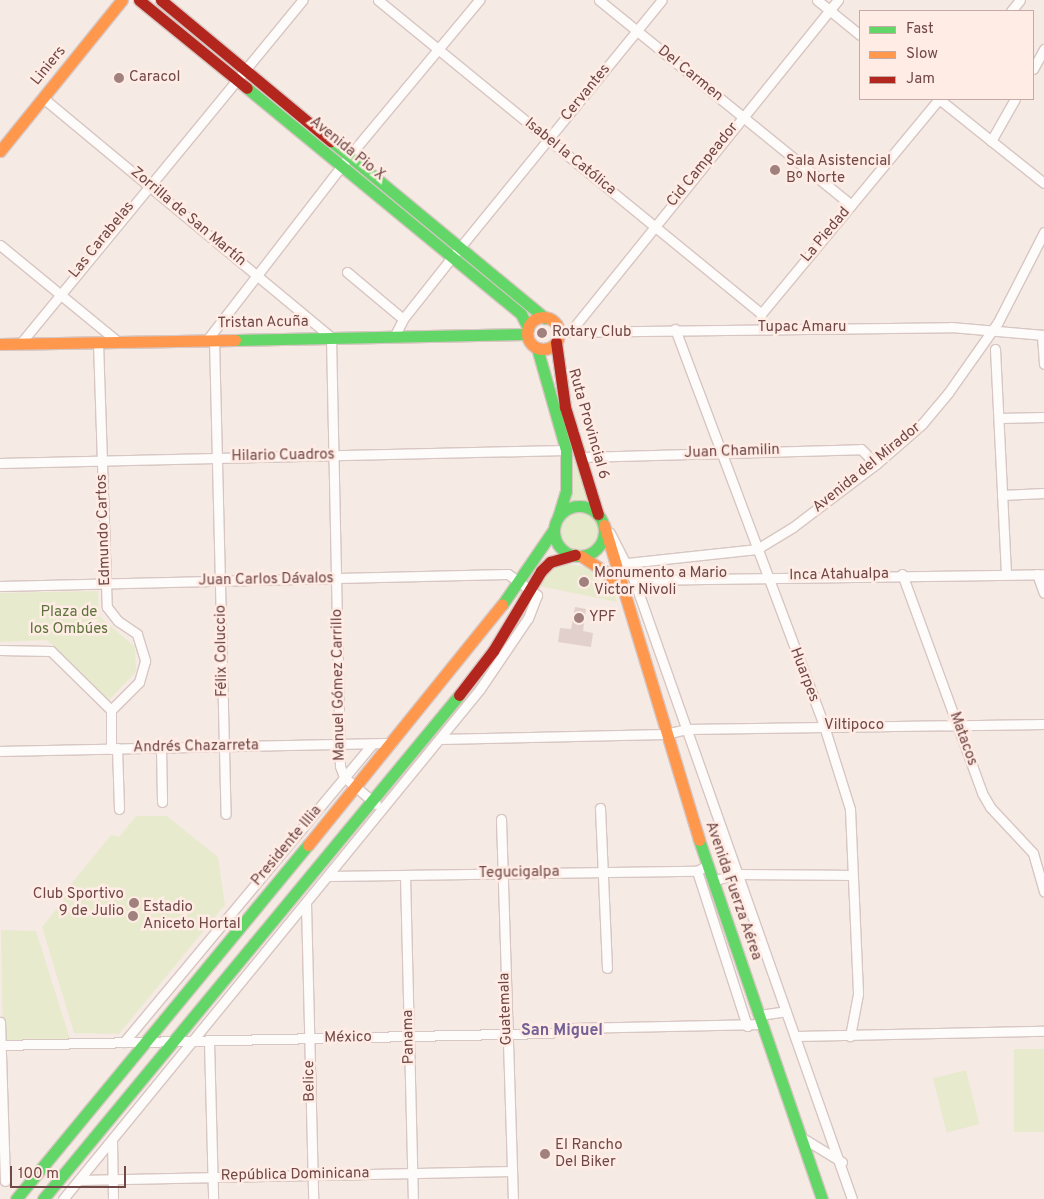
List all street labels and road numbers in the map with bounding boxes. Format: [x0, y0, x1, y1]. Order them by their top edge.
street label: Del Carmen [654, 42, 726, 106]
street label: Liniers [28, 43, 70, 89]
street label: Cervantes [558, 61, 614, 125]
street label: Avenida Pio X [306, 113, 388, 185]
street label: Isabel la Católica [521, 115, 619, 199]
street label: Cid Campeador [663, 119, 743, 211]
street label: Zorrilla de San Martín [127, 163, 249, 271]
street label: Las Carabelas [66, 198, 138, 282]
street label: La Piedad [798, 204, 854, 266]
street label: Tristan Acuña [217, 313, 309, 333]
street label: Tupac Amaru [757, 319, 847, 337]
street label: Ruta Provincial 6 [564, 367, 612, 481]
street label: Avenida del Mirador [810, 419, 924, 517]
street label: Juan Chamilin [684, 441, 780, 463]
street label: Hilario Cuadros [231, 446, 335, 466]
street label: Edmundo Cartos [93, 474, 115, 586]
street label: Inca Atahualpa [789, 565, 889, 585]
street label: Juan Carlos Dávalos [198, 570, 334, 590]
street label: Félix Coluccio [212, 605, 232, 697]
street label: Manuel Gómez Carrillo [329, 609, 349, 761]
street label: Huarpes [785, 645, 823, 705]
street label: Matacos [945, 710, 981, 768]
street label: Viltipoco [824, 717, 884, 735]
street label: Andrés Chazarreta [133, 737, 259, 757]
street label: Presidente Illia [248, 802, 326, 890]
street label: Avenida Fuerza Aérea [701, 819, 765, 963]
street label: Tegucigalpa [478, 863, 560, 883]
street label: Guatemala [496, 972, 516, 1046]
street label: Panama [400, 1010, 418, 1064]
street label: México [324, 1029, 372, 1047]
street label: Belice [301, 1060, 319, 1102]
street label: República Dominicana [221, 1165, 369, 1185]

